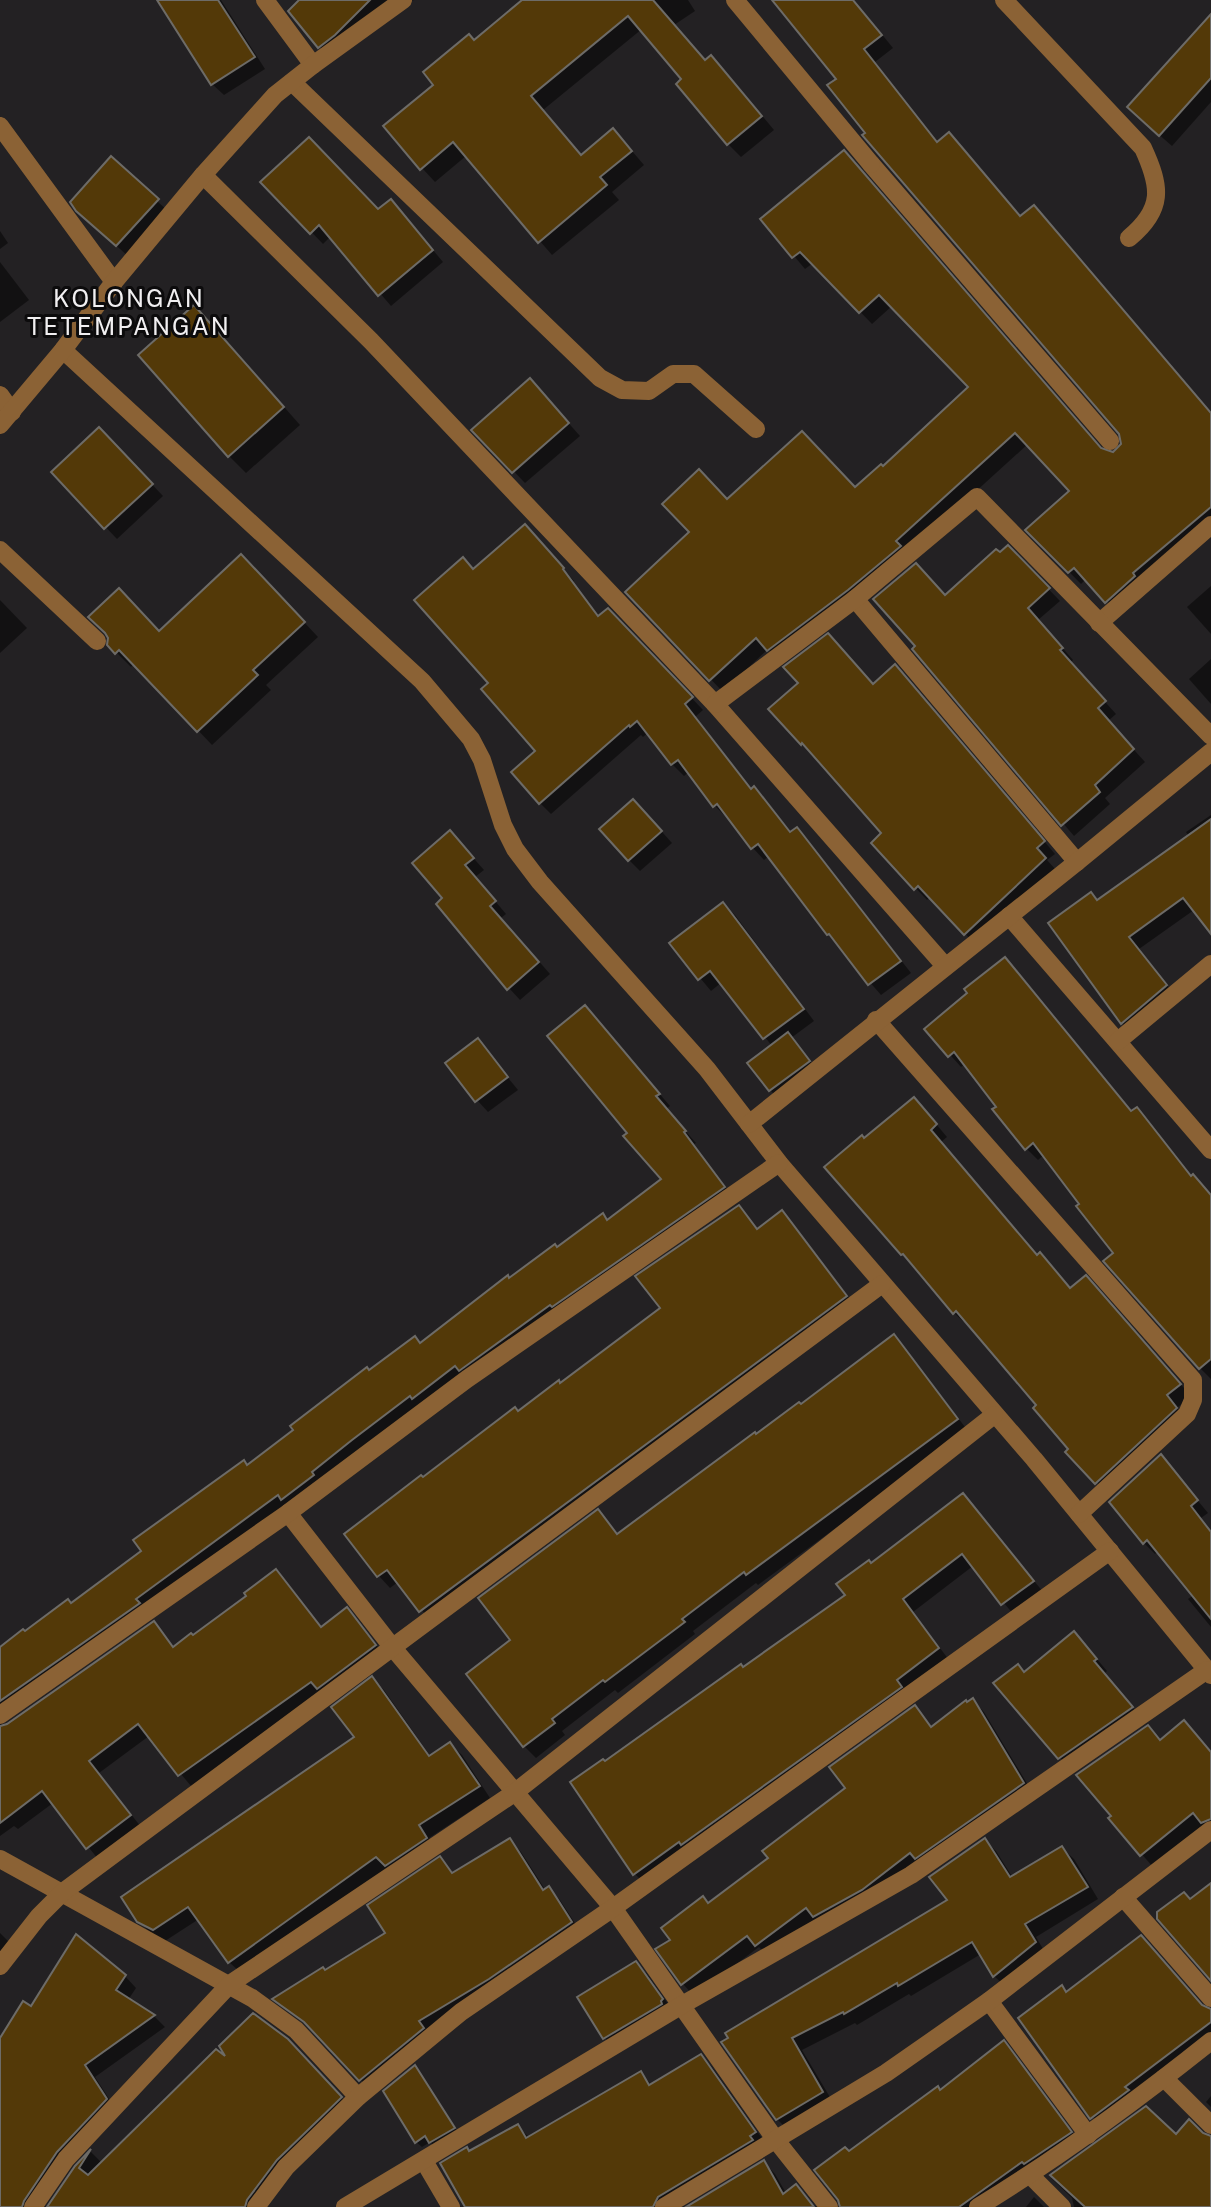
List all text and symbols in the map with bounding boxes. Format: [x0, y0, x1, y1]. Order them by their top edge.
district label: KOLONGAN TETEMPANGAN [27, 284, 231, 340]

